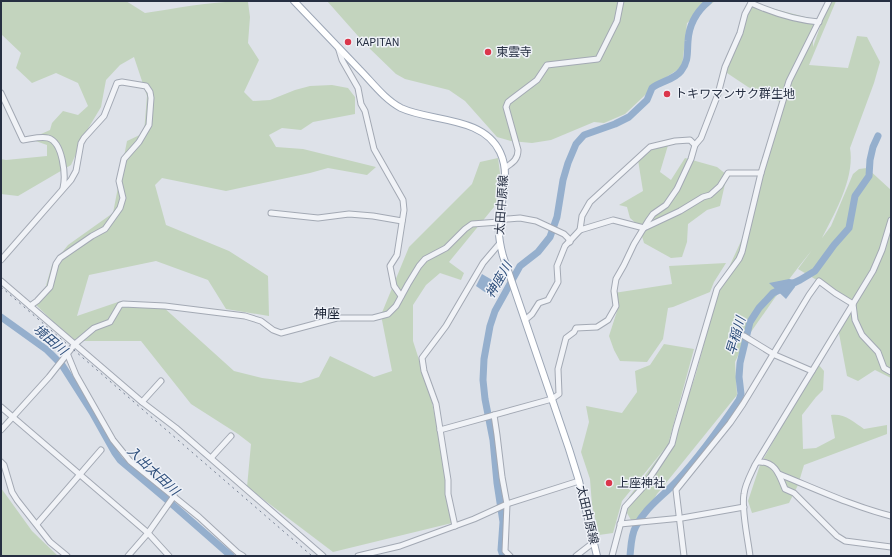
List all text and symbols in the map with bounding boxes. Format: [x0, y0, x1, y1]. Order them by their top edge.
place label: KAPITAN [356, 34, 400, 51]
marker: KAPITAN [343, 37, 353, 47]
place label: 東雲寺 [496, 44, 532, 61]
marker: 東雲寺 [483, 47, 493, 57]
place label: トキワマンサク群生地 [675, 86, 795, 103]
marker: トキワマンサク群生地 [662, 89, 672, 99]
street label: 太田中原線 [491, 174, 513, 236]
water label: 神座川 [481, 257, 518, 301]
district label: 神座 [314, 305, 340, 323]
water label: 早稲川 [722, 313, 751, 357]
water label: 境田川 [29, 321, 72, 361]
water label: 入出太田川 [123, 442, 184, 501]
place label: 上座神社 [617, 475, 665, 492]
marker: 上座神社 [604, 478, 614, 488]
street label: 太田中原線 [572, 484, 602, 546]

